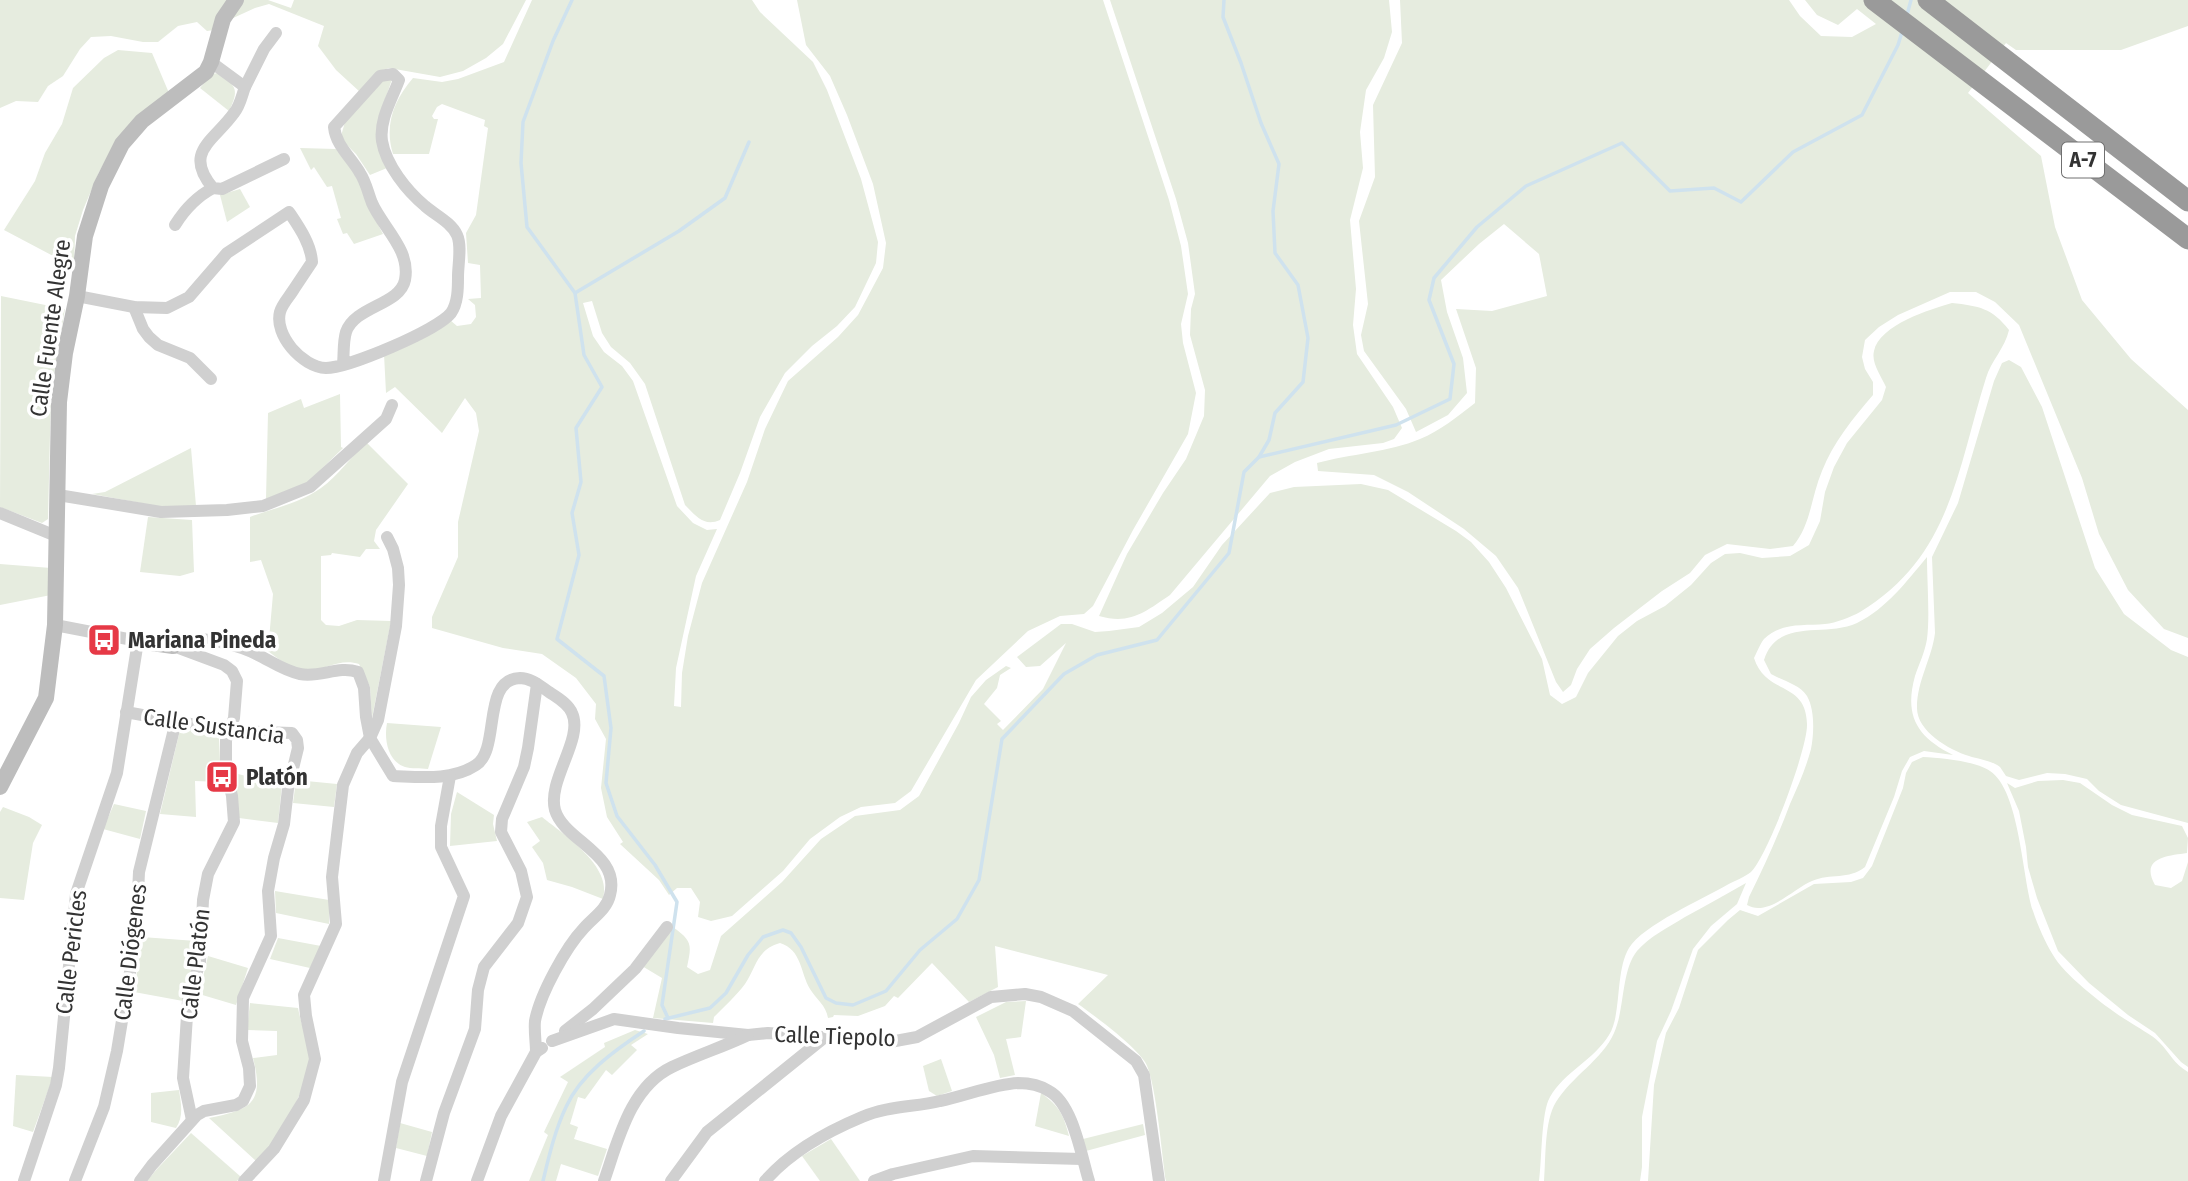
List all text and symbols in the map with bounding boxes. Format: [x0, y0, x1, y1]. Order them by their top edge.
road number: A-7 [2062, 142, 2104, 178]
street label: Calle Fuente Alegre [24, 237, 76, 419]
bus stop icon: Mariana Pineda [85, 621, 123, 659]
place label: Mariana Pineda [128, 626, 276, 654]
street label: Calle Sustancia [142, 702, 286, 750]
bus stop icon: Platón [203, 758, 241, 796]
place label: Platón [246, 763, 308, 791]
street label: Calle Diógenes [108, 882, 152, 1022]
street label: Calle Pericles [49, 888, 93, 1016]
street label: Calle Platón [174, 907, 216, 1021]
street label: Calle Tiepolo [774, 1020, 896, 1052]

